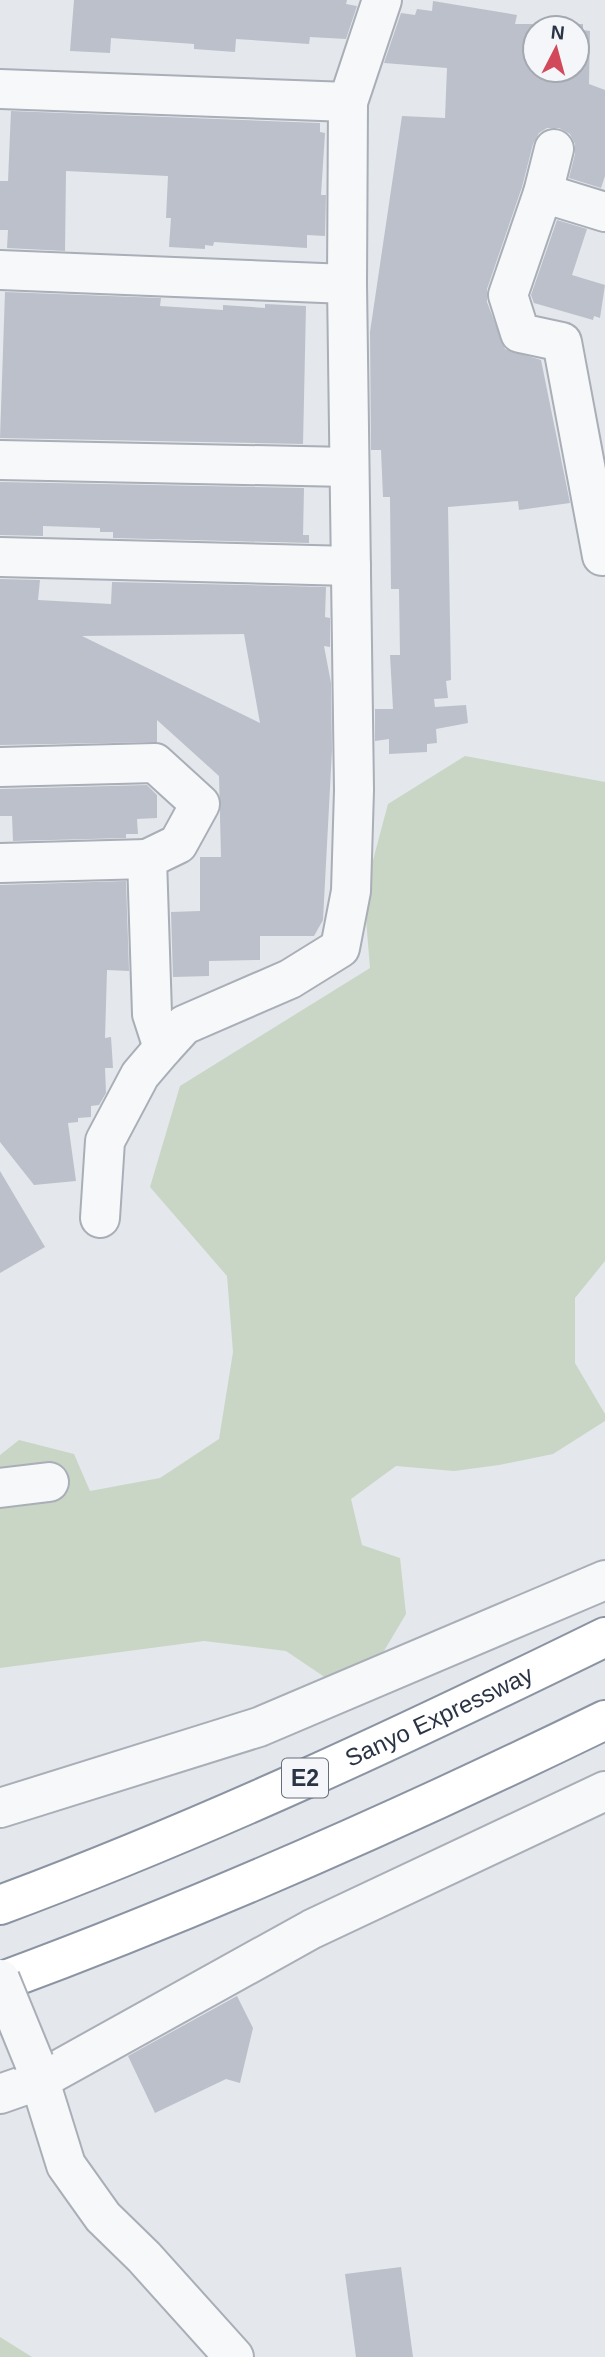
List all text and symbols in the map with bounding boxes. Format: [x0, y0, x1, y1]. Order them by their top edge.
north arrow [521, 14, 591, 84]
text: N [550, 21, 566, 44]
street label: Sanyo Expressway [341, 1660, 537, 1772]
road number: E2 [282, 1758, 328, 1798]

